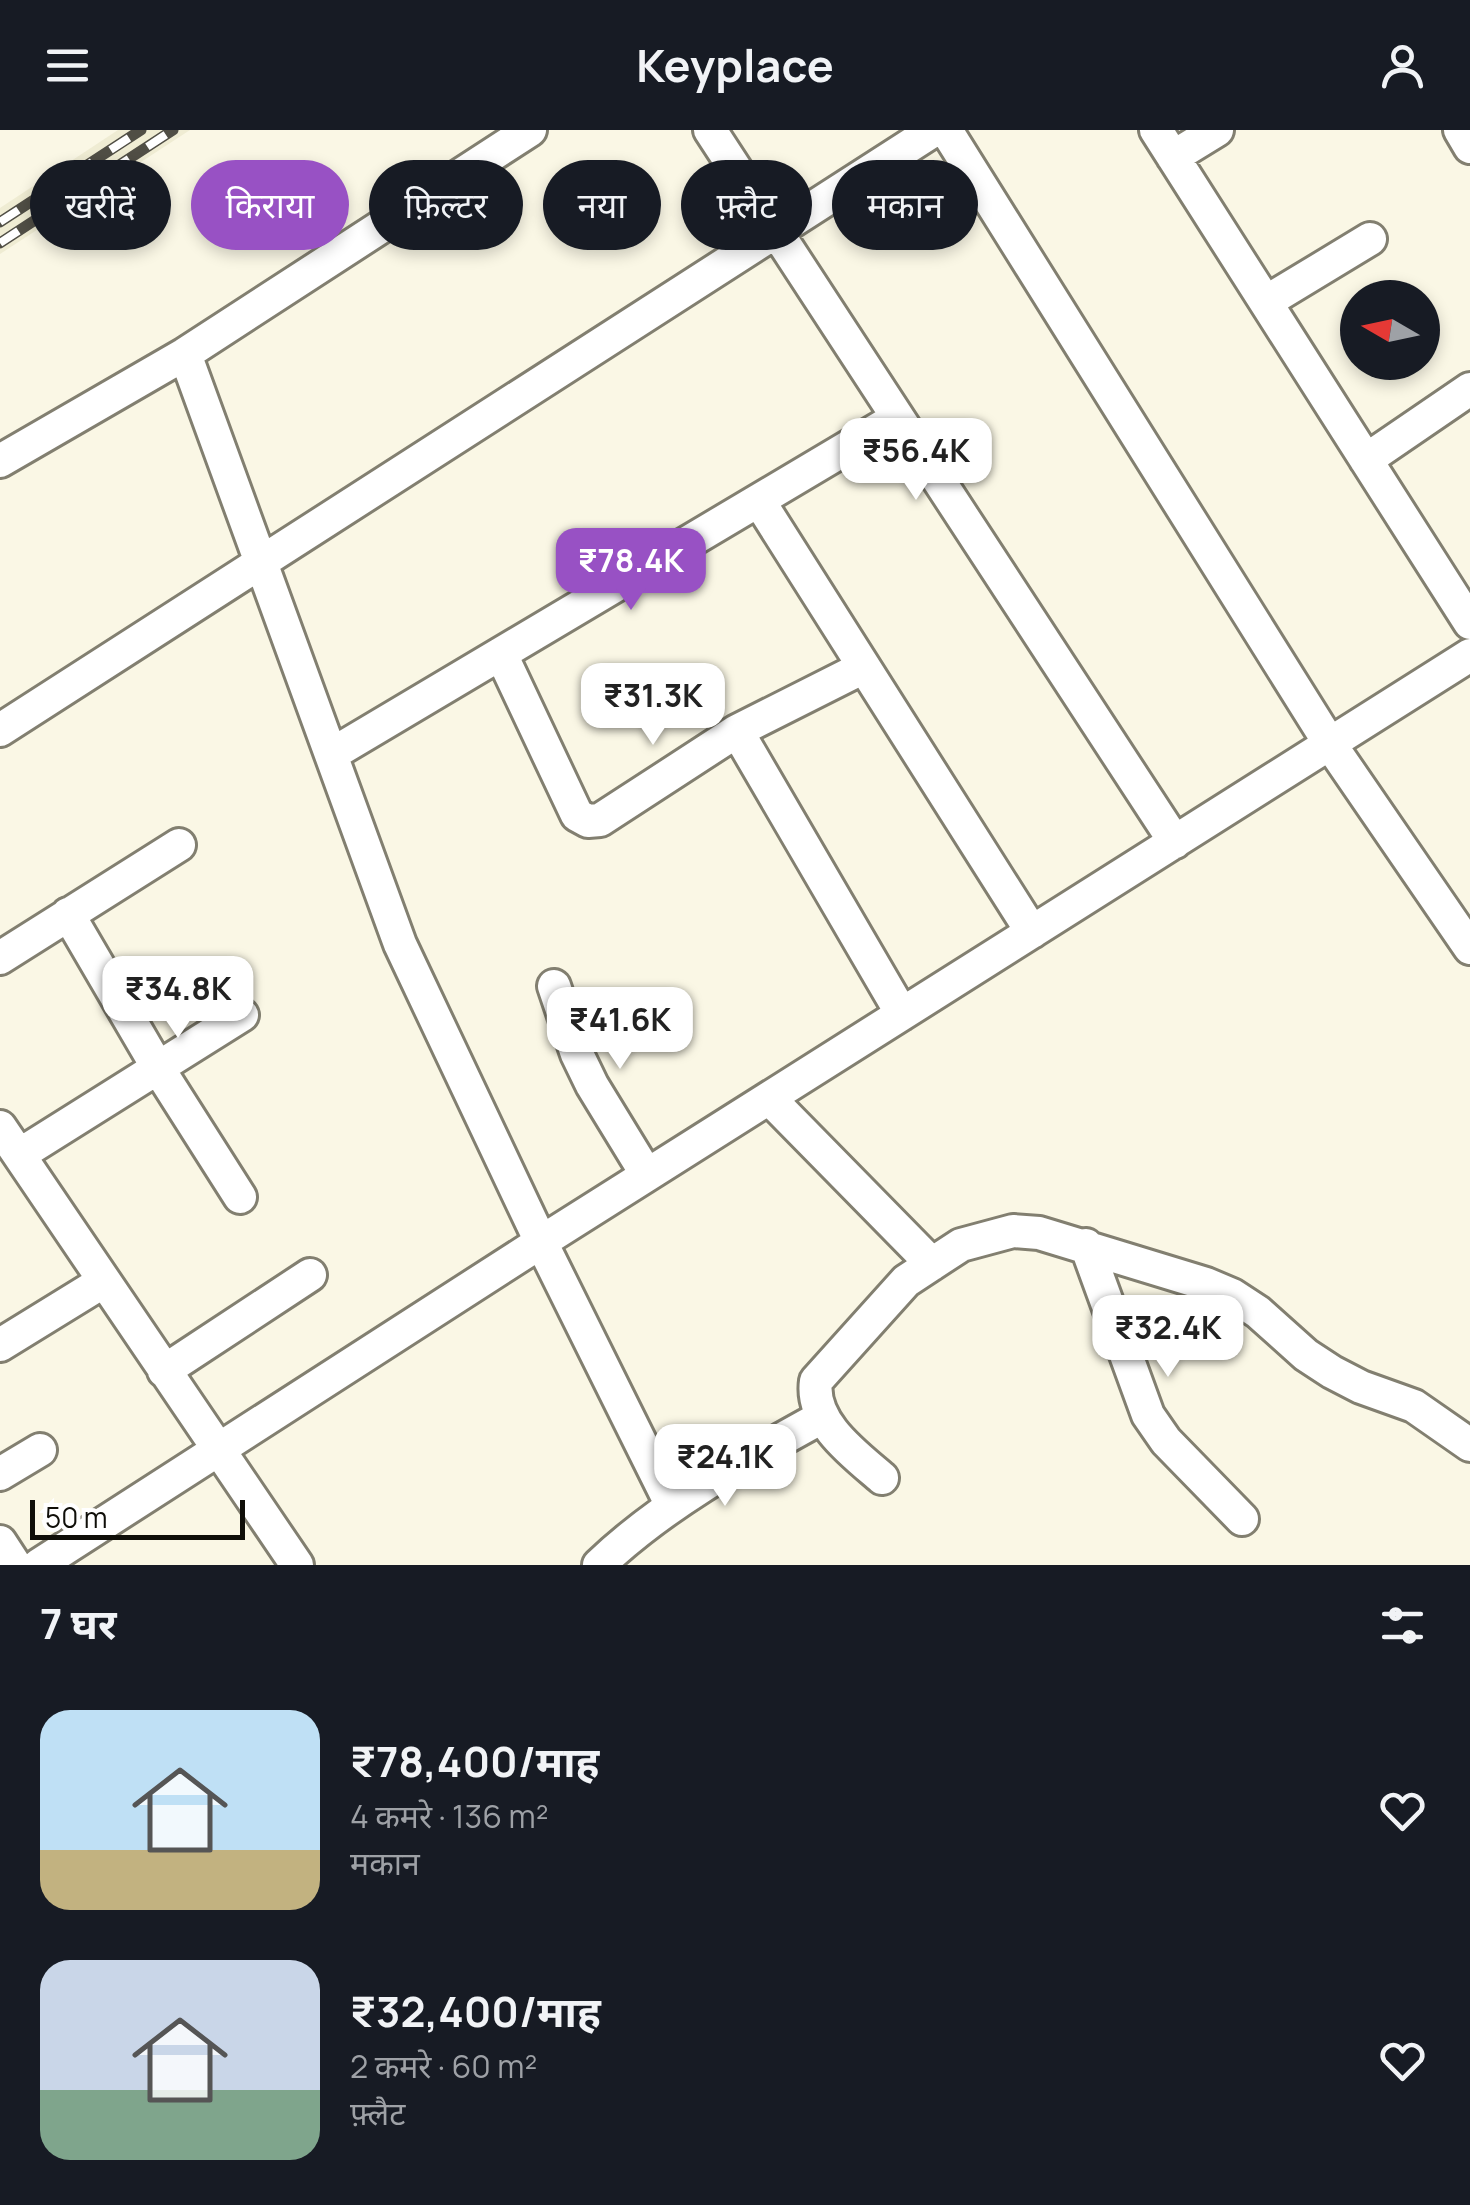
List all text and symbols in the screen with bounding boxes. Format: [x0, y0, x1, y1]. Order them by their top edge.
text: Keyplace [636, 34, 834, 96]
icon: menu [40, 38, 95, 93]
icon: person [1375, 38, 1430, 93]
chip: खरीदें [30, 160, 171, 250]
chip: किराया [191, 160, 349, 250]
chip: फ़िल्टर [369, 160, 523, 250]
chip: नया [543, 160, 661, 250]
chip: फ़्लैट [681, 160, 812, 250]
chip: मकान [832, 160, 978, 250]
north arrow [1340, 280, 1440, 380]
map controls [1340, 280, 1440, 380]
pin: ₹56.4K [835, 418, 997, 503]
text: ₹56.4K [862, 428, 970, 472]
pin: ₹78.4K [550, 528, 712, 613]
text: ₹78.4K [578, 538, 684, 582]
pin: ₹31.3K [572, 663, 734, 748]
text: ₹31.3K [603, 673, 703, 717]
pin: ₹34.8K [97, 956, 259, 1041]
text: ₹34.8K [124, 966, 232, 1010]
pin: ₹41.6K [539, 987, 701, 1072]
text: ₹41.6K [569, 997, 671, 1041]
pin: ₹32.4K [1087, 1295, 1249, 1380]
text: ₹32.4K [1114, 1305, 1222, 1349]
pin: ₹24.1K [644, 1424, 806, 1509]
text: ₹24.1K [676, 1434, 774, 1478]
scale bar [30, 1495, 245, 1540]
text: 50 m [45, 1498, 108, 1536]
text: 7 घर [40, 1594, 117, 1652]
icon: filters [1375, 1598, 1430, 1653]
text: ₹78,400/माह [350, 1732, 599, 1790]
icon: home [120, 1750, 240, 1870]
icon: heart [1375, 1783, 1430, 1838]
text: 4 कमरे · 136 m² [350, 1794, 548, 1838]
text: मकान [350, 1841, 420, 1885]
text: ₹32,400/माह [350, 1982, 601, 2040]
icon: home [120, 2000, 240, 2120]
icon: heart [1375, 2033, 1430, 2088]
text: 2 कमरे · 60 m² [350, 2044, 537, 2088]
text: फ़्लैट [350, 2091, 405, 2135]

